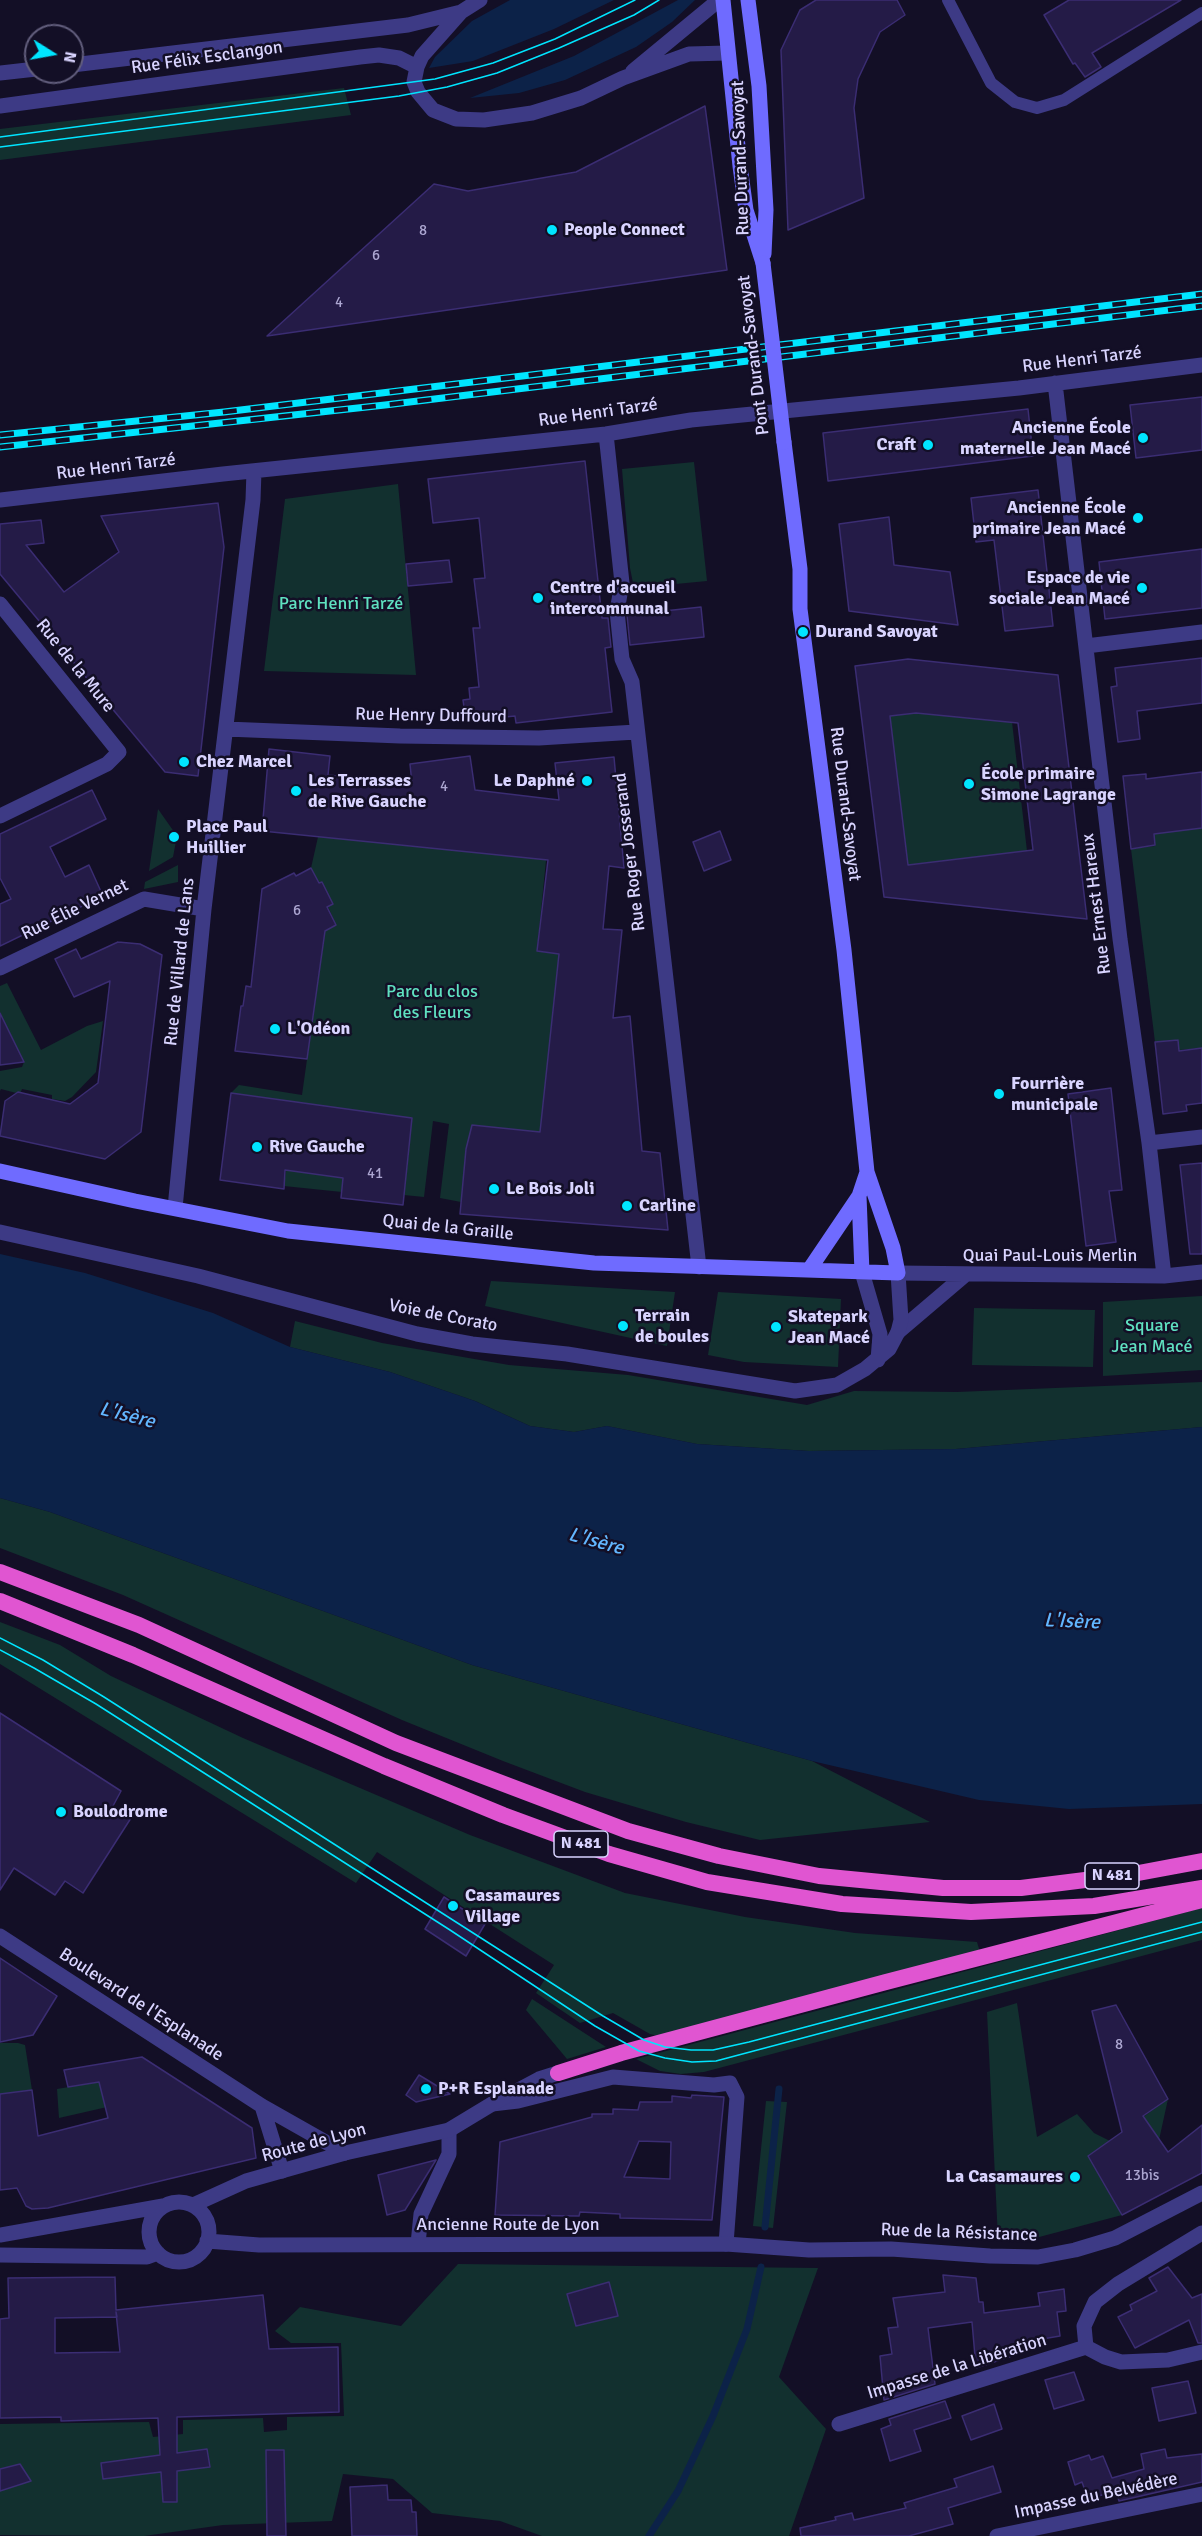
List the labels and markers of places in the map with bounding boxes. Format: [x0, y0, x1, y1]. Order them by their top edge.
place label: People Connect [564, 219, 685, 241]
marker: People Connect [545, 223, 559, 237]
place label: Ancienne École maternelle Jean Macé [960, 417, 1131, 460]
marker: Ancienne École maternelle Jean Macé [1136, 431, 1150, 445]
place label: Craft [876, 434, 916, 456]
marker: Craft [921, 438, 935, 452]
place label: Ancienne École primaire Jean Macé [972, 497, 1126, 540]
marker: Ancienne École primaire Jean Macé [1131, 511, 1145, 525]
place label: Espace de vie sociale Jean Macé [989, 567, 1130, 610]
place label: Centre d'accueil intercommunal [550, 577, 676, 620]
marker: Espace de vie sociale Jean Macé [1135, 581, 1149, 595]
marker: Centre d'accueil intercommunal [531, 591, 545, 605]
place label: Durand Savoyat [815, 621, 938, 643]
marker: Durand Savoyat [796, 625, 810, 639]
place label: Chez Marcel [196, 751, 292, 773]
marker: Chez Marcel [177, 755, 191, 769]
place label: École primaire Simone Lagrange [981, 763, 1116, 806]
place label: Les Terrasses de Rive Gauche [308, 770, 426, 812]
place label: Le Daphné [494, 770, 575, 792]
marker: Le Daphné [580, 774, 594, 788]
marker: École primaire Simone Lagrange [962, 777, 976, 791]
marker: Les Terrasses de Rive Gauche [289, 784, 303, 798]
place label: Place Paul Huillier [186, 816, 268, 858]
marker: Place Paul Huillier [167, 830, 181, 844]
place label: L'Odéon [287, 1018, 350, 1040]
marker: L'Odéon [268, 1022, 282, 1036]
place label: Fourrière municipale [1011, 1073, 1098, 1116]
marker: Fourrière municipale [992, 1087, 1006, 1101]
place label: Rive Gauche [269, 1136, 365, 1158]
marker: Rive Gauche [250, 1140, 264, 1154]
place label: Le Bois Joli [506, 1178, 595, 1200]
marker: Le Bois Joli [487, 1182, 501, 1196]
place label: Carline [639, 1195, 696, 1217]
marker: Carline [620, 1199, 634, 1213]
place label: Terrain de boules [635, 1305, 709, 1348]
place label: Skatepark Jean Macé [788, 1306, 870, 1348]
marker: Terrain de boules [616, 1319, 630, 1333]
marker: Skatepark Jean Macé [769, 1320, 783, 1334]
place label: Boulodrome [73, 1801, 168, 1823]
marker: Boulodrome [54, 1805, 68, 1819]
place label: Casamaures Village [465, 1885, 560, 1928]
marker: Casamaures Village [446, 1899, 460, 1913]
place label: P+R Esplanade [438, 2078, 554, 2100]
marker: P+R Esplanade [419, 2082, 433, 2096]
place label: La Casamaures [946, 2166, 1063, 2188]
marker: La Casamaures [1068, 2170, 1082, 2184]

